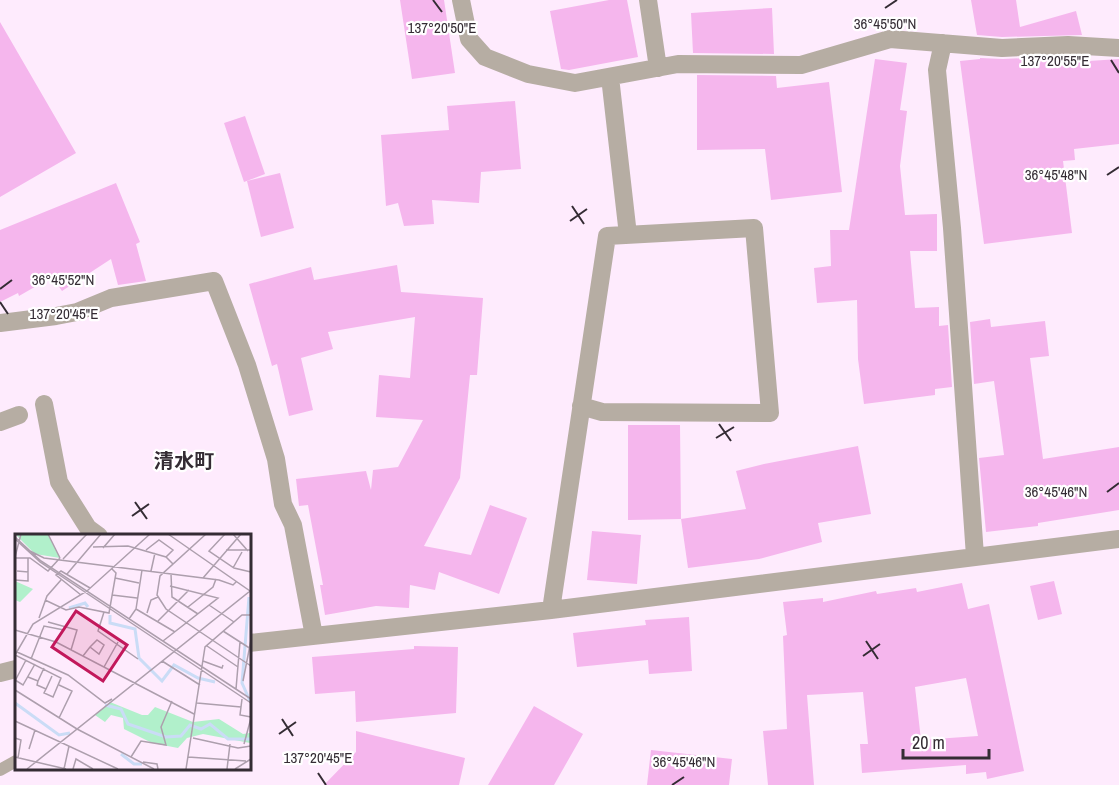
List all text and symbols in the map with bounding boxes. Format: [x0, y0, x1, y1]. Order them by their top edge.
text: 36°45'50"N [854, 13, 916, 34]
text: 137°20'50"E [408, 17, 476, 38]
text: 137°20'55"E [1021, 50, 1089, 71]
text: 36°45'48"N [1025, 164, 1087, 185]
text: 36°45'52"N [32, 269, 94, 290]
text: 137°20'45"E [30, 303, 98, 324]
district label: 清水町 [154, 447, 214, 474]
text: 36°45'46"N [1025, 481, 1087, 502]
inset map [15, 534, 250, 770]
scale bar [903, 722, 988, 760]
text: 20 m [912, 730, 945, 755]
text: 137°20'45"E [284, 747, 352, 768]
text: 36°45'46"N [653, 751, 715, 772]

